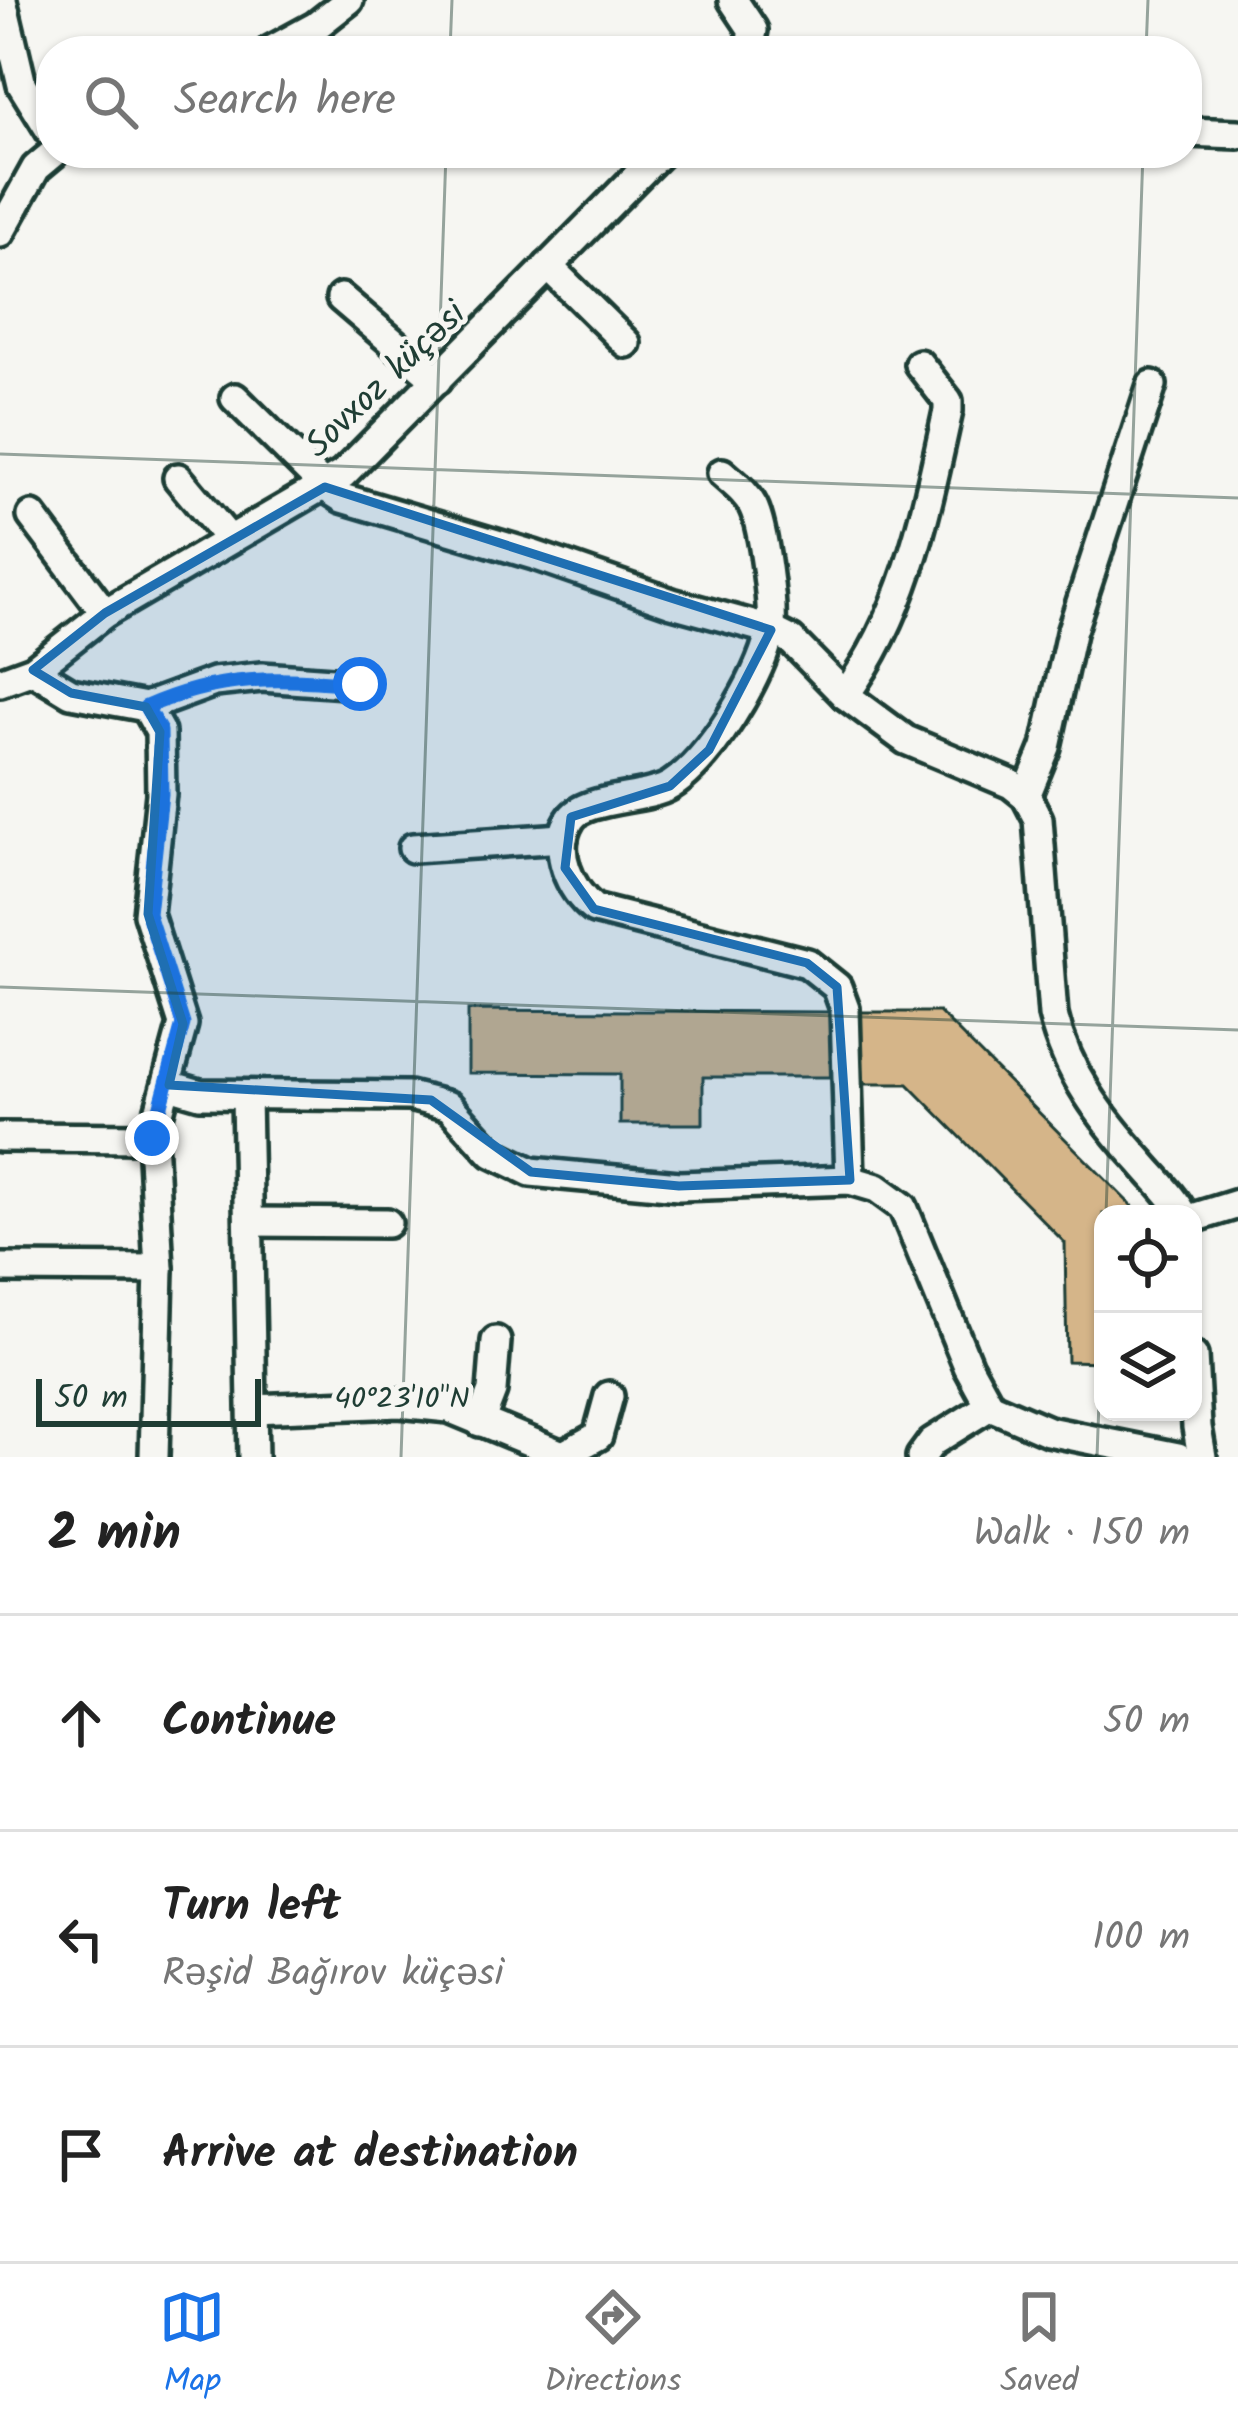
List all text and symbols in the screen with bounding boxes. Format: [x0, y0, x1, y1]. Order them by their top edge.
search box [36, 36, 1202, 168]
text: Search here [174, 66, 396, 138]
icon: search [78, 69, 144, 135]
street label: Sovxoz küçəsi [292, 287, 482, 473]
route start [333, 657, 387, 711]
route end [125, 1111, 179, 1165]
map controls [1094, 1205, 1202, 1421]
button: locate [1094, 1205, 1202, 1313]
button: layers [1094, 1313, 1202, 1421]
scale bar [36, 1373, 261, 1426]
text: 50 m [54, 1373, 128, 1426]
text: 40°23'10"N [334, 1376, 470, 1424]
text: 2 min [48, 1495, 181, 1576]
text: Walk · 150 m [973, 1504, 1190, 1566]
text: Continue [162, 1687, 336, 1759]
icon: ahead [48, 1690, 114, 1756]
text: 50 m [1103, 1692, 1190, 1754]
text: Turn left [162, 1872, 341, 1944]
icon: left [48, 1906, 114, 1972]
text: 100 m [1092, 1908, 1190, 1970]
text: Rəşid Bağırov küçəsi [162, 1944, 504, 2006]
text: Arrive at destination [162, 2119, 578, 2191]
icon: arrive [48, 2122, 114, 2188]
tab: Map [159, 2284, 225, 2409]
tab: Directions [544, 2284, 681, 2409]
tab: Saved [1000, 2284, 1079, 2409]

